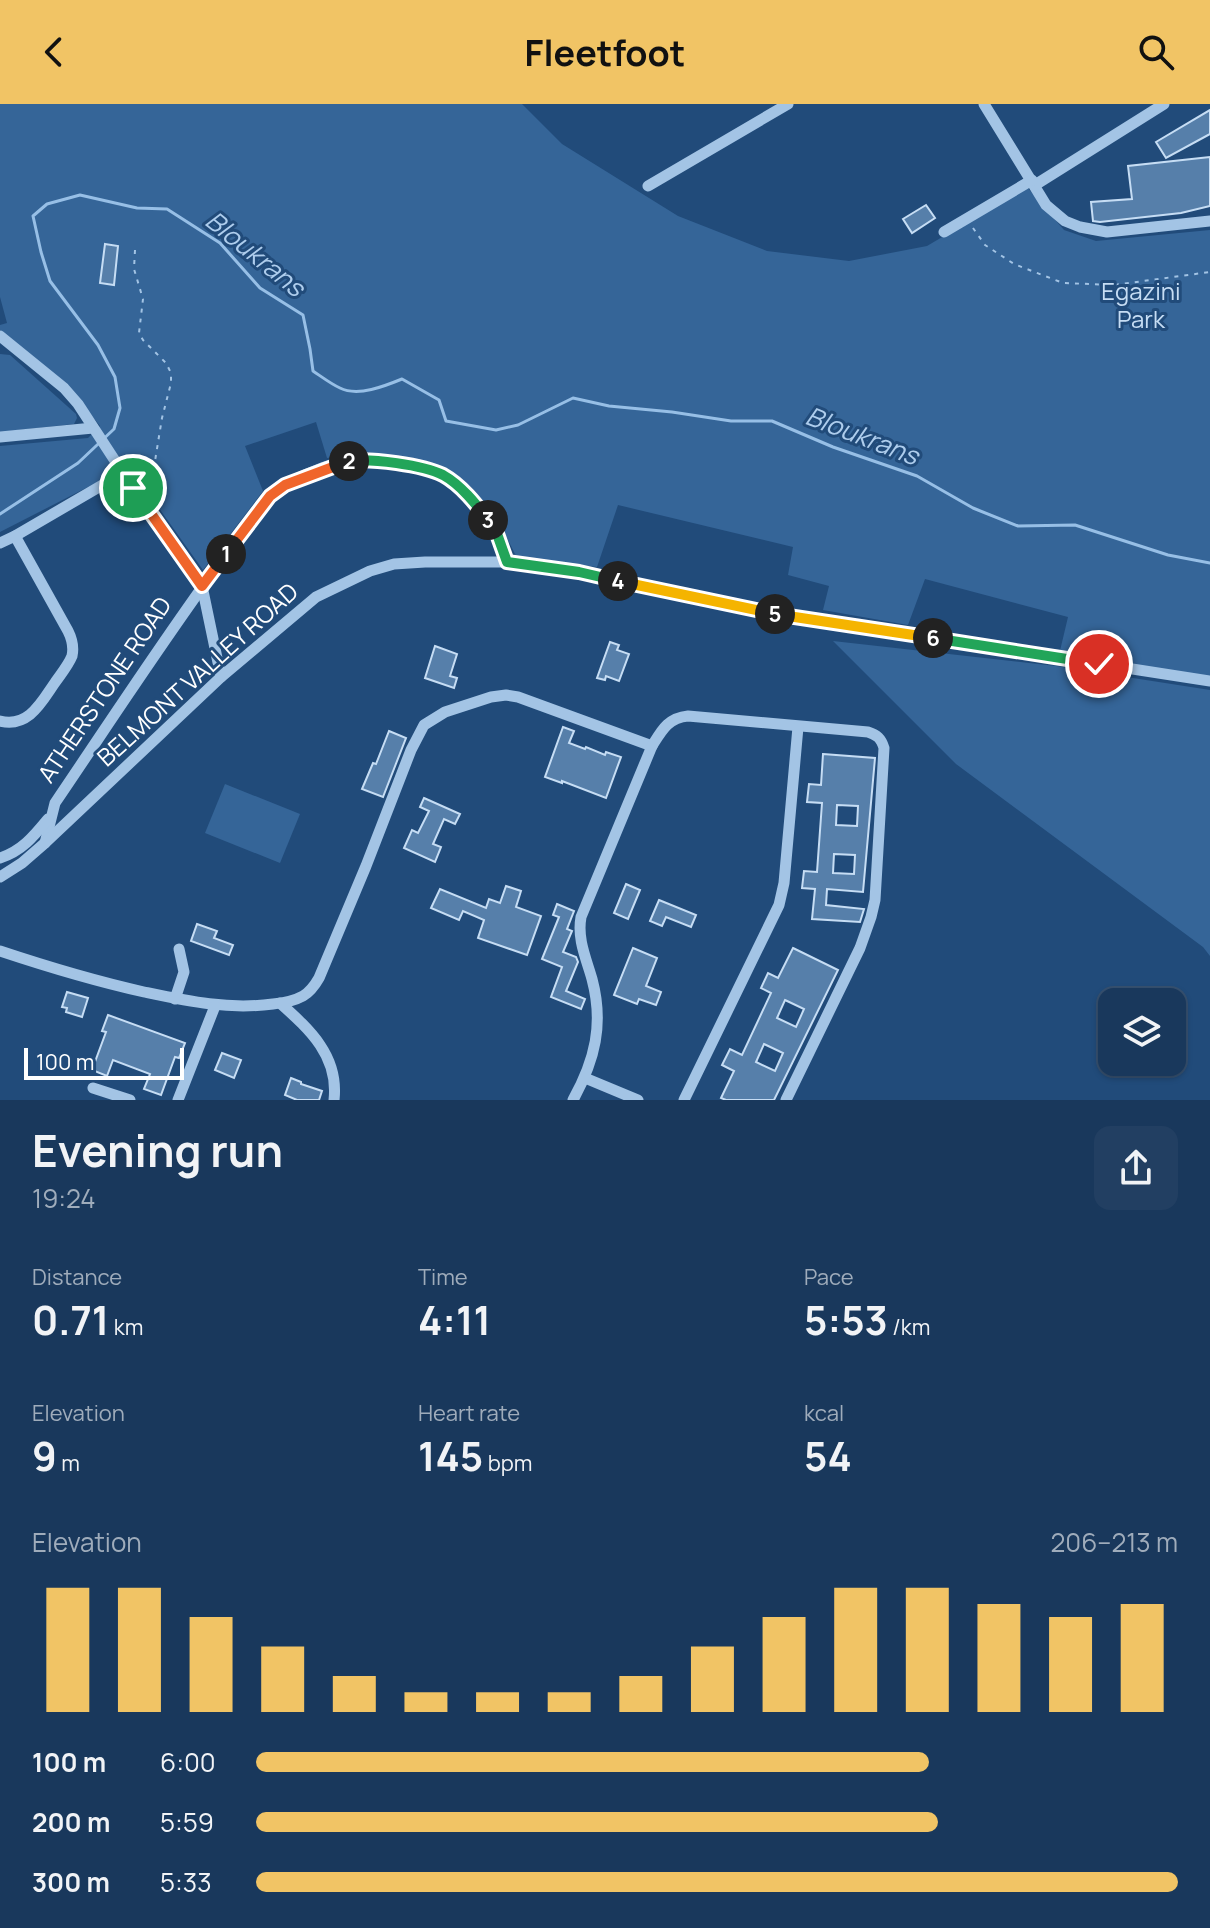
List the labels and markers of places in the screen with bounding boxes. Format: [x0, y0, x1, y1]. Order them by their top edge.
pin: 2 [329, 441, 369, 481]
pin [99, 454, 167, 522]
pin: 3 [468, 500, 508, 540]
pin: 1 [206, 534, 246, 574]
pin: 4 [598, 561, 638, 601]
pin: 5 [755, 594, 795, 634]
pin: 6 [913, 618, 953, 658]
pin [1065, 630, 1133, 698]

